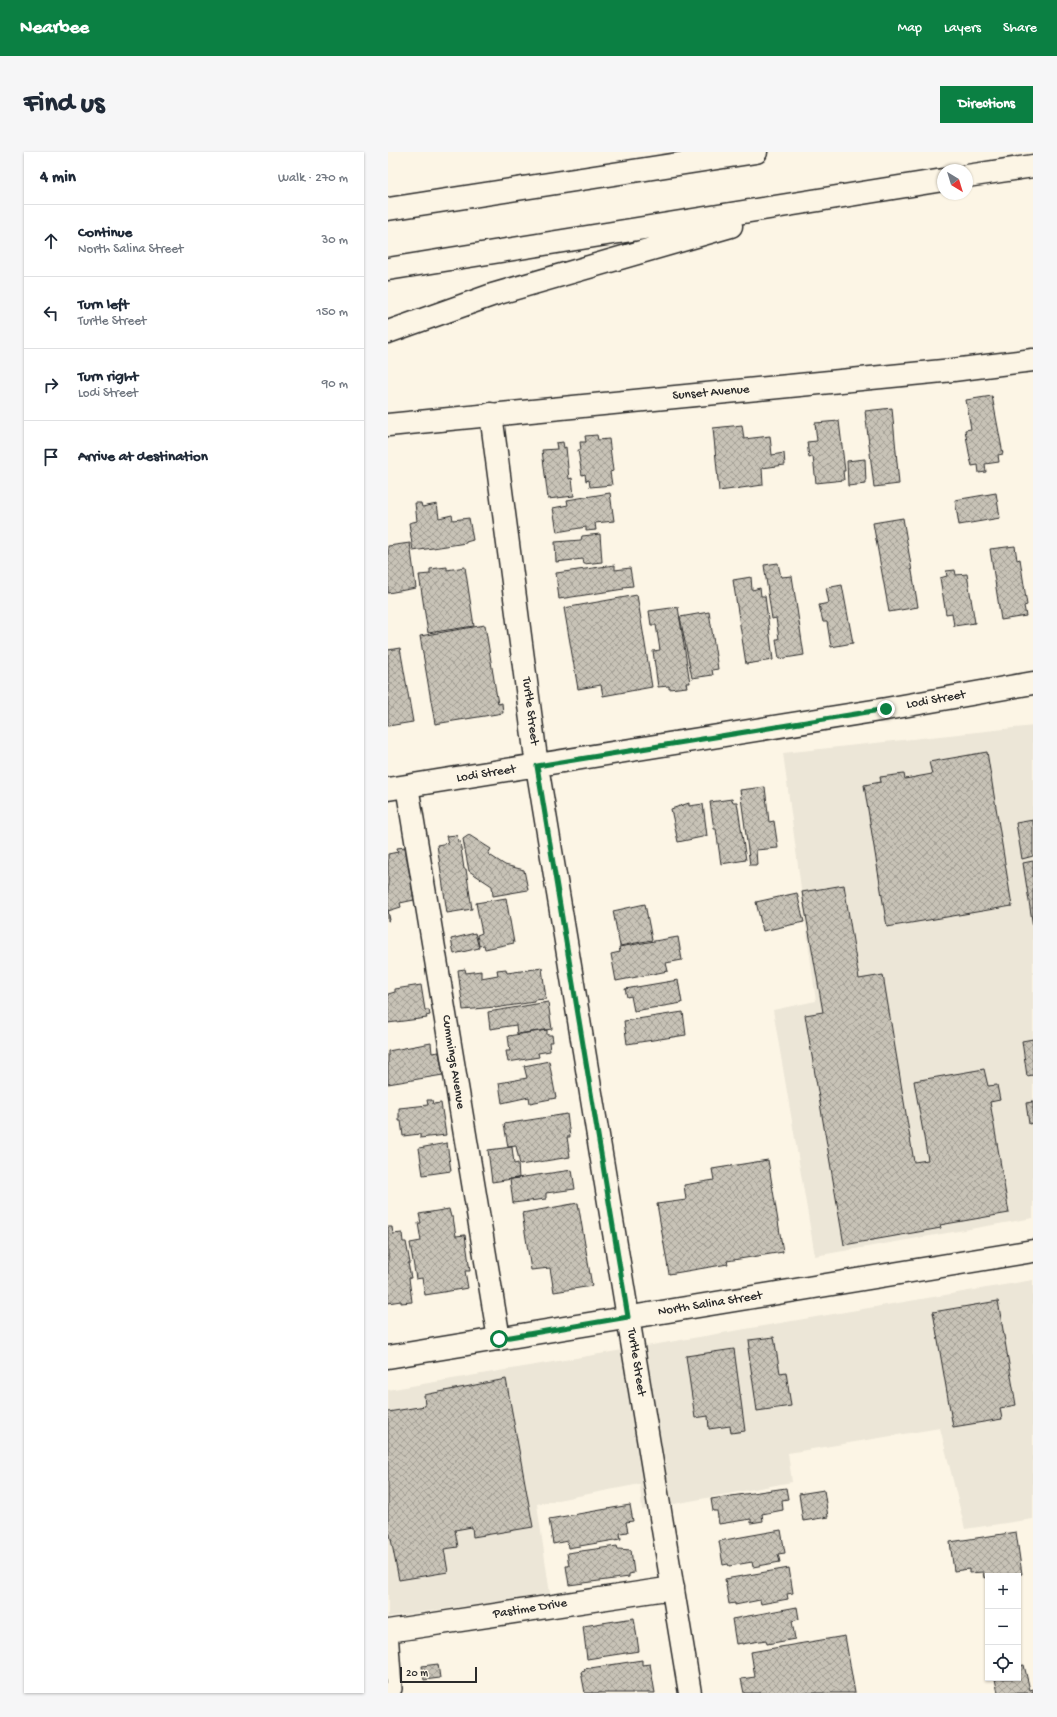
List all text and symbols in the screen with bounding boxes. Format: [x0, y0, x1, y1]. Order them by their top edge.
text: Nearbee [20, 17, 89, 40]
text: Map [898, 20, 922, 37]
text: Layers [944, 20, 981, 37]
text: Share [1003, 20, 1037, 37]
button: Directions [940, 86, 1033, 123]
text: Find us [24, 88, 104, 121]
north arrow [937, 164, 973, 200]
text: 4 min [40, 168, 76, 188]
text: Walk · 270 m [278, 171, 348, 186]
text: Continue [78, 224, 132, 242]
icon: ahead [40, 230, 62, 252]
text: 30 m [322, 233, 348, 248]
text: North Salina Street [78, 242, 183, 257]
text: Turn left [78, 296, 129, 314]
icon: left [40, 302, 62, 324]
text: 150 m [316, 305, 348, 320]
text: Turtle Street [78, 314, 146, 329]
text: Turn right [78, 368, 138, 386]
icon: right [40, 374, 62, 396]
text: 90 m [322, 377, 348, 392]
street label: Sunset Avenue [672, 382, 750, 404]
text: Lodi Street [78, 386, 138, 401]
icon: arrive [40, 446, 62, 468]
text: Arrive at destination [78, 448, 208, 466]
street label: Turtle Street [518, 675, 542, 748]
street label: Lodi Street [905, 687, 968, 713]
route end [877, 700, 895, 718]
street label: Lodi Street [455, 762, 518, 786]
street label: Cummings Avenue [438, 1014, 468, 1110]
street label: North Salina Street [657, 1288, 765, 1320]
street label: Turtle Street [623, 1326, 649, 1399]
route start [490, 1330, 508, 1348]
map controls [985, 1573, 1021, 1681]
button: + [985, 1573, 1021, 1609]
street label: Pastime Drive [491, 1596, 568, 1622]
button: − [985, 1609, 1021, 1645]
button: locate [985, 1645, 1021, 1681]
scale bar [400, 1665, 477, 1684]
text: 20 m [406, 1668, 428, 1680]

